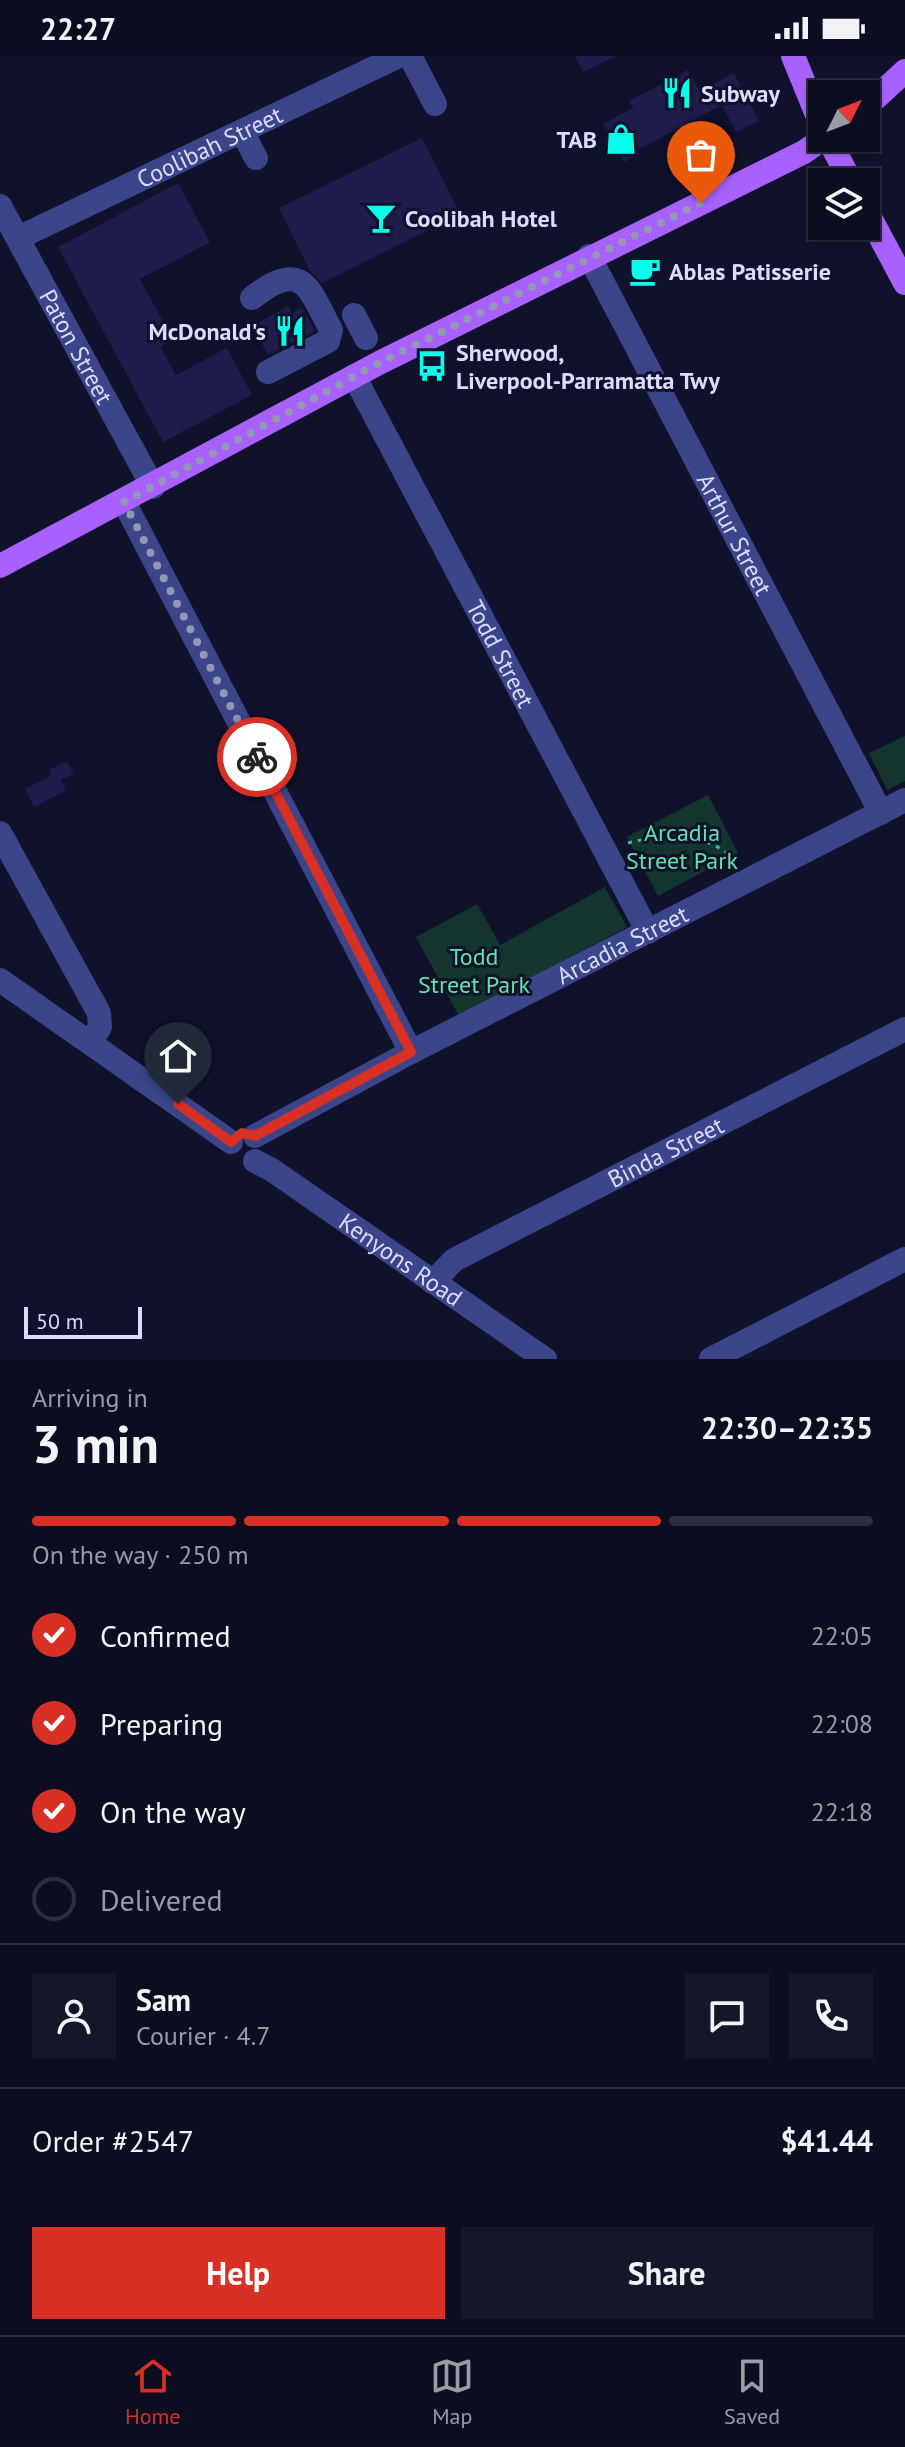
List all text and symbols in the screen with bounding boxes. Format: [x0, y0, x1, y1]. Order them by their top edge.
text: 22:27 [40, 9, 116, 48]
restaurant icon: Subway [660, 76, 694, 110]
place label: Subway [701, 78, 780, 109]
north arrow [808, 80, 880, 152]
map controls [808, 80, 880, 240]
street label: Coolibah Street [131, 99, 287, 195]
pin [667, 121, 735, 203]
shop icon: TAB [604, 122, 638, 156]
place label: TAB [557, 124, 597, 155]
icon: bag [679, 133, 723, 177]
button: layers [808, 168, 880, 240]
bar icon: Coolibah Hotel [364, 201, 398, 235]
place label: Coolibah Hotel [405, 203, 558, 234]
cafe icon: Ablas Patisserie [628, 254, 662, 288]
place label: Ablas Patisserie [669, 256, 831, 287]
street label: Paton Street [33, 284, 120, 409]
restaurant icon: McDonald's [273, 314, 307, 348]
place label: McDonald's [149, 316, 266, 347]
place label: Sherwood, Liverpool-Parramatta Twy [456, 337, 720, 396]
bus stop icon: Sherwood, Liverpool-Parramatta Twy [415, 349, 449, 383]
street label: Arthur Street [690, 468, 779, 600]
street label: Todd Street [460, 595, 542, 712]
courier [217, 717, 297, 797]
icon: bike [235, 735, 279, 779]
park label: Arcadia Street Park [626, 817, 738, 876]
street label: Arcadia Street [551, 898, 693, 991]
park label: Todd Street Park [418, 941, 530, 1000]
pin [144, 1022, 212, 1104]
icon: home [156, 1034, 200, 1078]
street label: Binda Street [602, 1109, 729, 1194]
street label: Kenyons Road [333, 1206, 469, 1313]
scale bar [24, 1303, 142, 1339]
text: 50 m [36, 1307, 84, 1335]
text: Arriving in [32, 1381, 148, 1414]
text: 22:30–22:35 [701, 1408, 873, 1447]
text: 3 min [32, 1410, 159, 1477]
text: On the way · 250 m [32, 1538, 249, 1571]
icon: check [32, 1613, 76, 1657]
text: Confirmed [100, 1616, 231, 1655]
text: 22:05 [811, 1619, 873, 1652]
icon: check [32, 1701, 76, 1745]
text: Preparing [100, 1704, 223, 1743]
text: 22:08 [811, 1707, 873, 1740]
icon: check [32, 1789, 76, 1833]
text: On the way [100, 1792, 246, 1831]
text: 22:18 [811, 1795, 873, 1828]
text: Delivered [100, 1880, 223, 1919]
button: person [32, 1974, 116, 2058]
button: chat [685, 1974, 769, 2058]
button: phone [789, 1974, 873, 2058]
text: Sam [136, 1980, 191, 2019]
text: Courier · 4.7 [136, 2019, 270, 2052]
text: Order #2547 [32, 2121, 194, 2160]
text: $41.44 [781, 2121, 873, 2160]
button: Help [32, 2227, 445, 2319]
button: Share [461, 2227, 873, 2319]
tab: Home [125, 2354, 181, 2430]
tab: Map [430, 2354, 474, 2430]
tab: Saved [724, 2354, 780, 2430]

